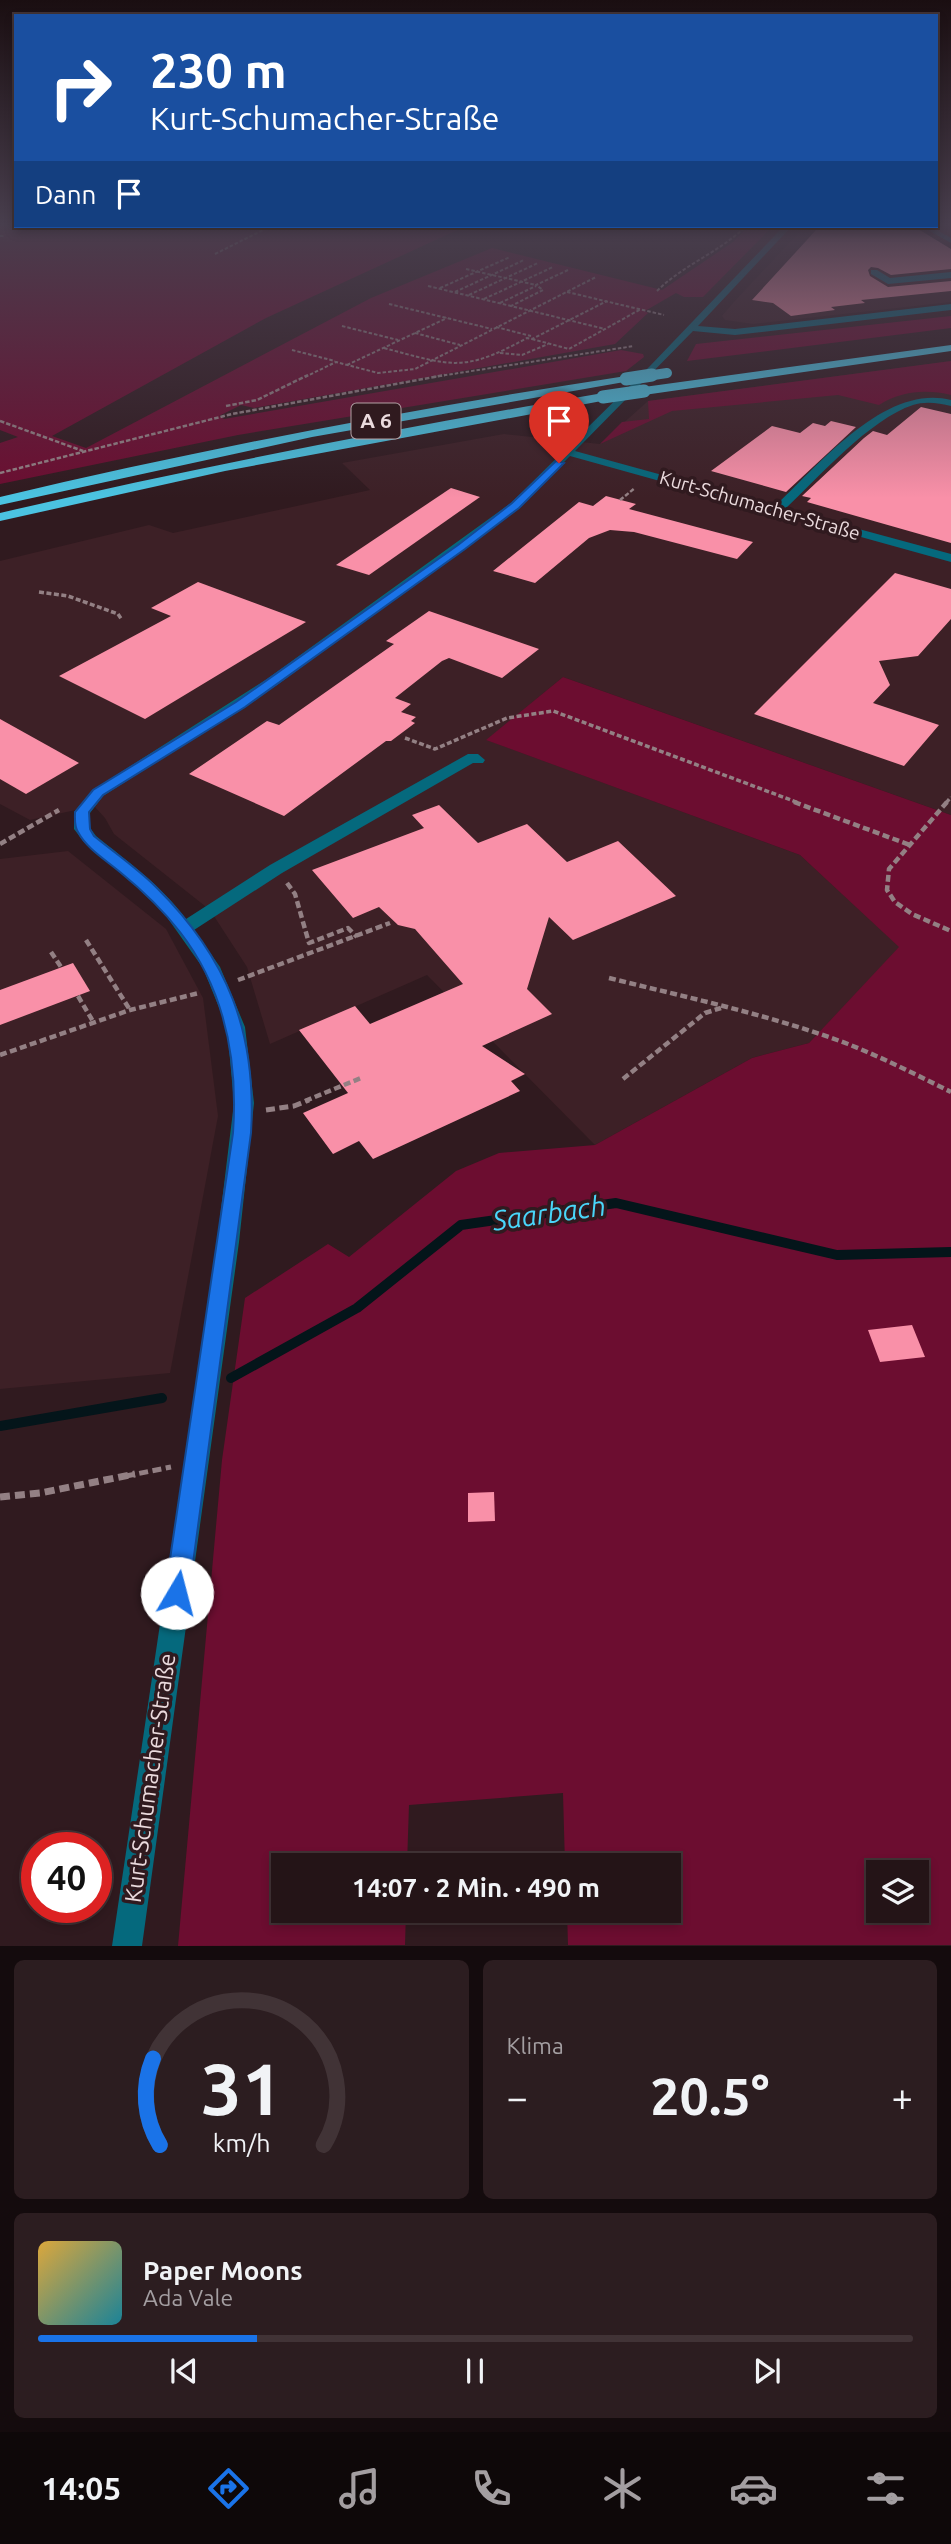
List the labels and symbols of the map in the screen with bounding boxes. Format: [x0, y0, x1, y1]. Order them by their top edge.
pin [529, 391, 589, 463]
road number: A 6 [352, 404, 400, 438]
street label: Kurt-Schumacher-Straße [657, 466, 863, 544]
water label: Saarbach [489, 1189, 608, 1236]
position arrow [140, 1556, 214, 1630]
street label: Kurt-Schumacher-Straße [120, 1652, 179, 1904]
speed limit sign: 40 [21, 1832, 112, 1923]

